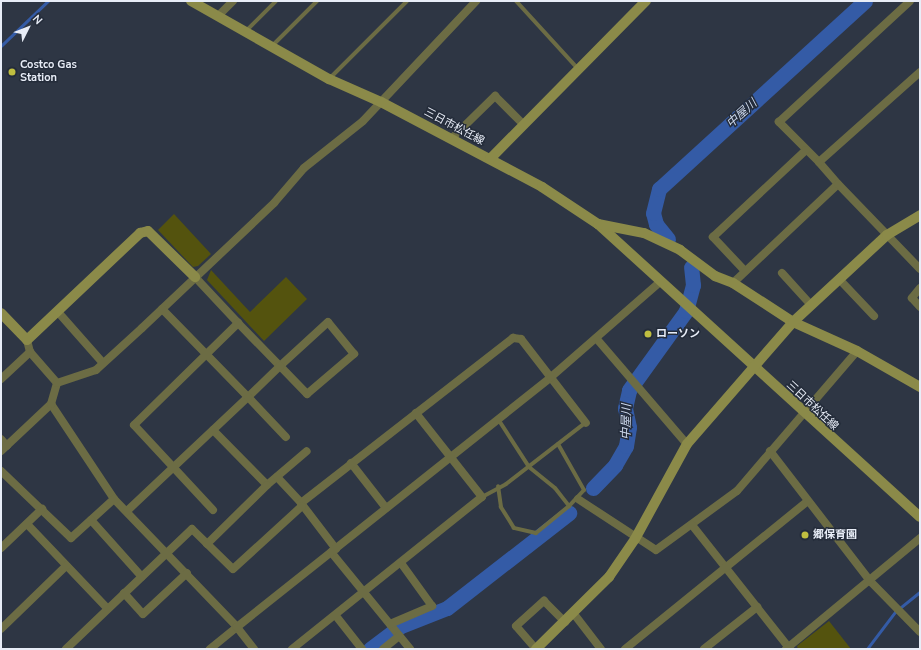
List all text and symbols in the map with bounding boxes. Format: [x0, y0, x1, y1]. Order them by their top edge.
north arrow [8, 8, 48, 48]
text: N [29, 12, 46, 28]
place label: Costco Gas Station [20, 59, 77, 85]
marker: Costco Gas Station [7, 67, 17, 77]
water label: 中屋川 [724, 97, 760, 131]
street label: 三日市松任線 [422, 106, 486, 148]
place label: ローソン [656, 327, 700, 341]
marker: ローソン [643, 329, 653, 339]
street label: 三日市松任線 [783, 379, 841, 433]
water label: 中屋川 [619, 404, 635, 440]
place label: 郷保育園 [813, 528, 857, 542]
marker: 郷保育園 [800, 530, 810, 540]

